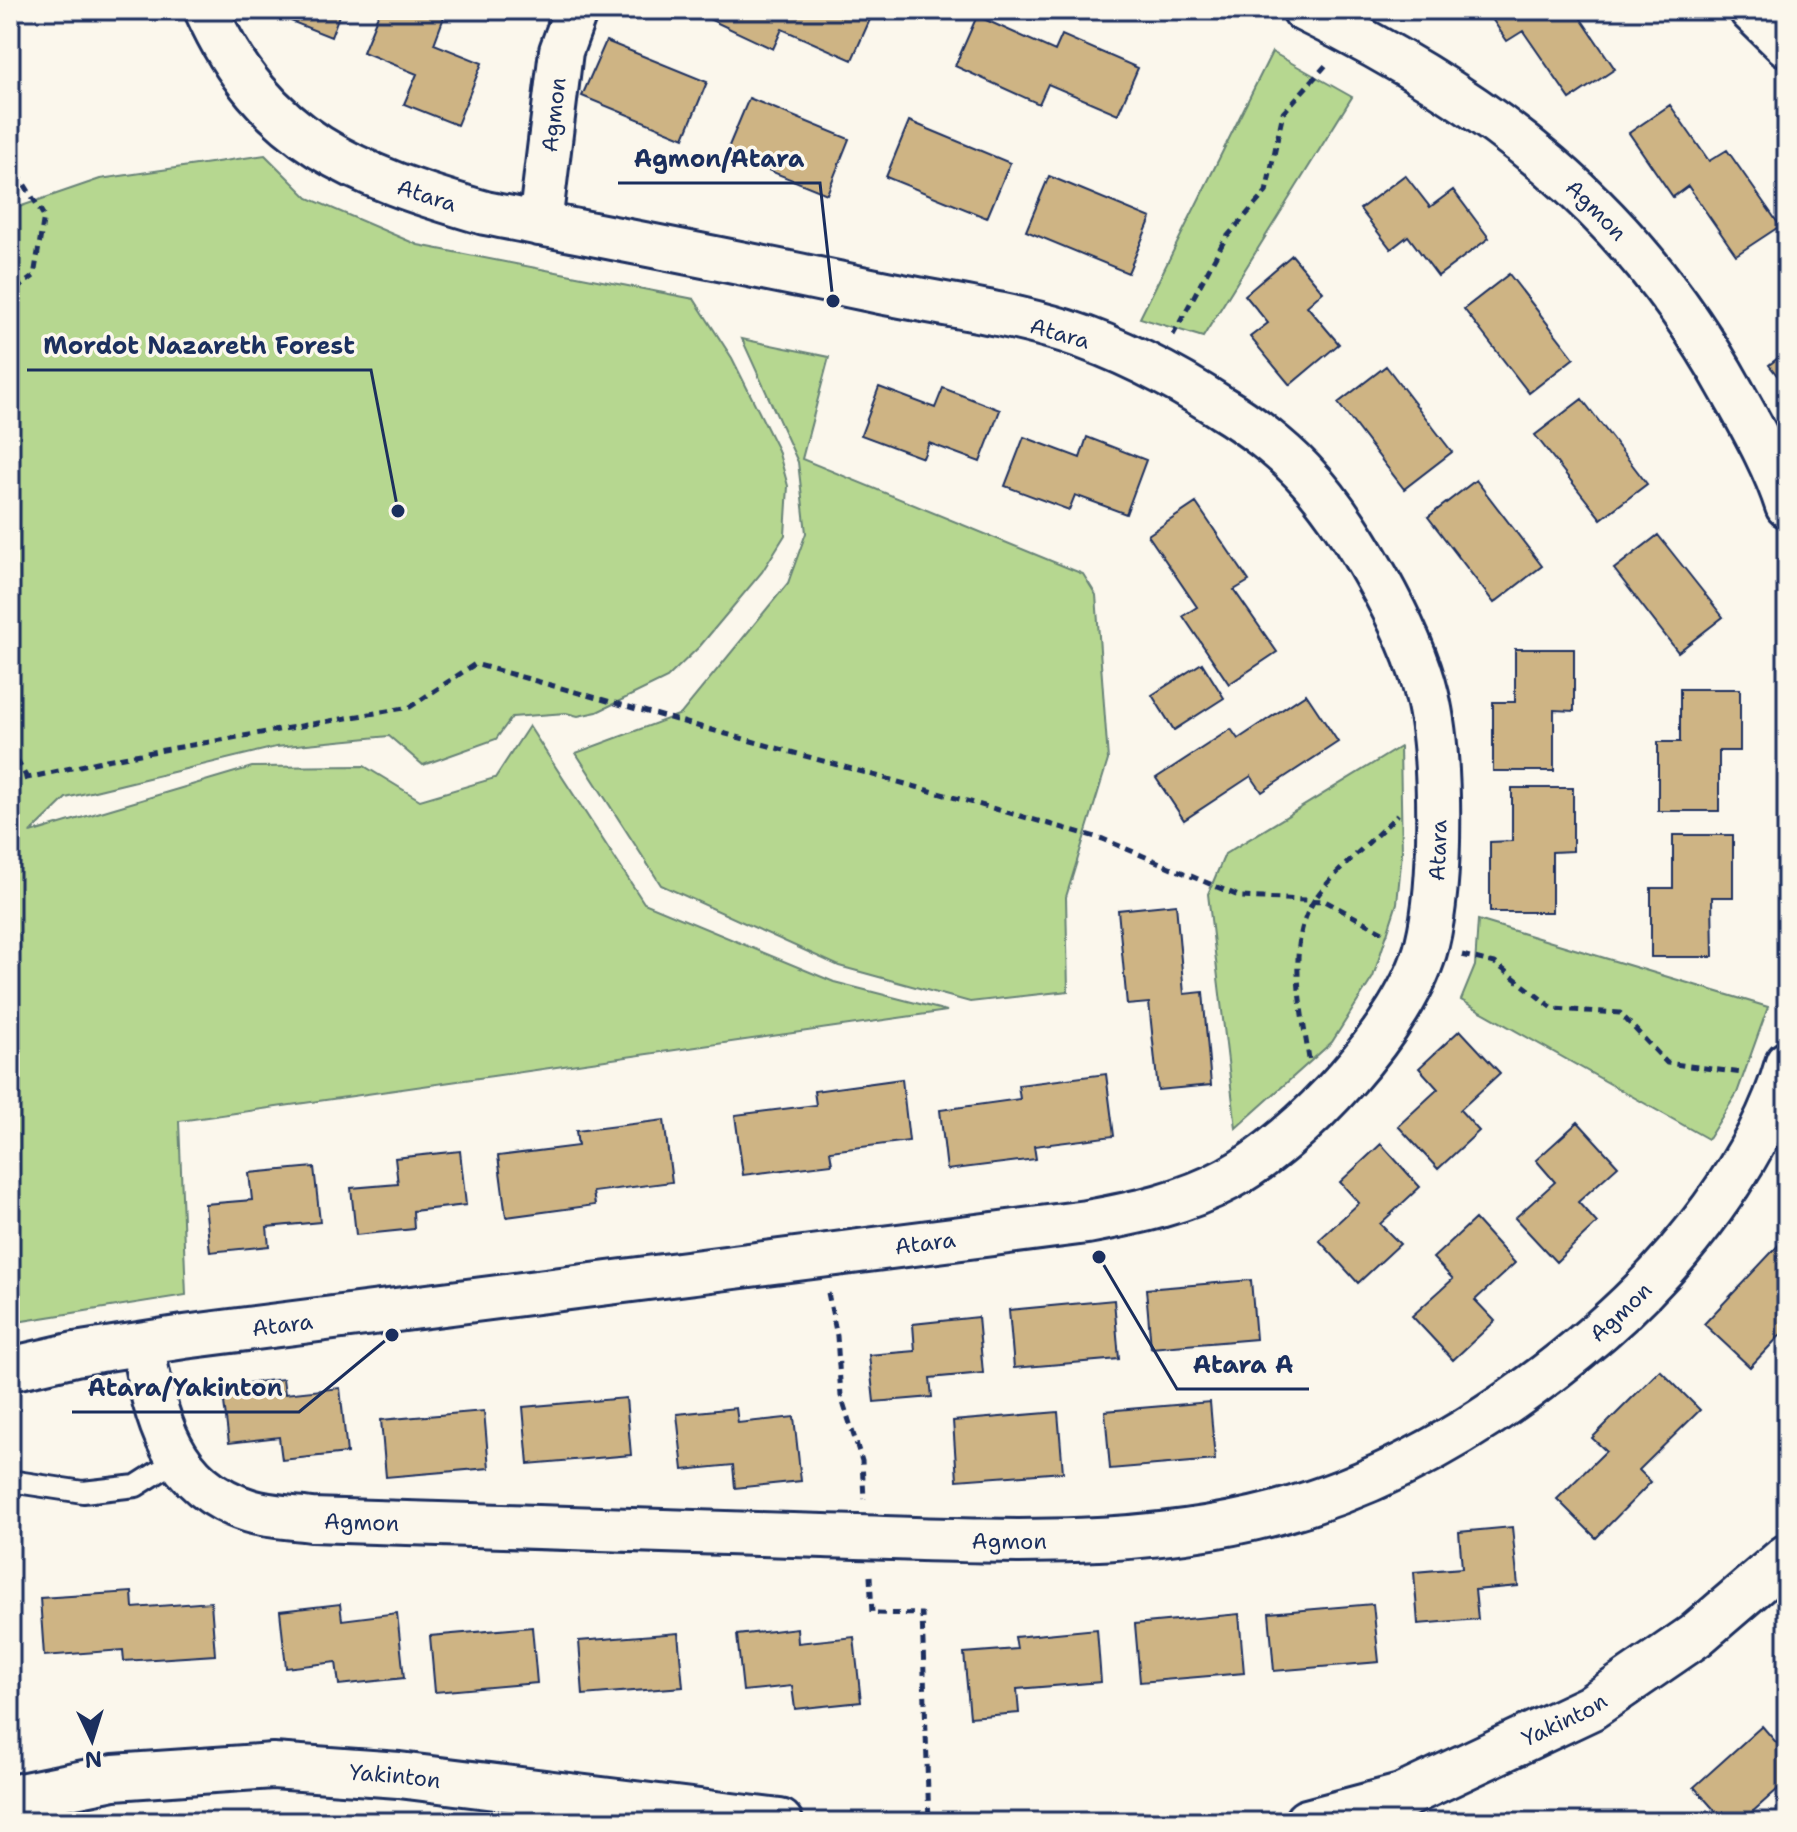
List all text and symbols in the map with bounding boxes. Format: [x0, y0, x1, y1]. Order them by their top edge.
street label: Agmon [535, 76, 573, 154]
callout: Agmon/Atara [618, 135, 820, 183]
text: Agmon/Atara [634, 143, 805, 175]
street label: Atara [393, 172, 461, 219]
street label: Agmon [1559, 173, 1633, 247]
street label: Atara [1027, 311, 1093, 356]
callout: Mordot Nazareth Forest [27, 322, 371, 370]
text: Mordot Nazareth Forest [43, 330, 355, 362]
street label: Atara [1422, 819, 1453, 882]
street label: Atara [893, 1225, 957, 1261]
street label: Agmon [1584, 1276, 1658, 1348]
street label: Atara [250, 1307, 315, 1343]
callout: Atara A [1177, 1341, 1309, 1389]
text: Atara A [1193, 1349, 1293, 1381]
callout: Atara/Yakinton [72, 1364, 299, 1412]
text: Atara/Yakinton [87, 1372, 283, 1404]
street label: Agmon [324, 1506, 400, 1538]
street label: Agmon [972, 1526, 1047, 1556]
street label: Yakinton [1517, 1687, 1613, 1753]
north arrow [52, 1700, 132, 1780]
text: N [84, 1744, 103, 1775]
street label: Yakinton [349, 1758, 442, 1795]

